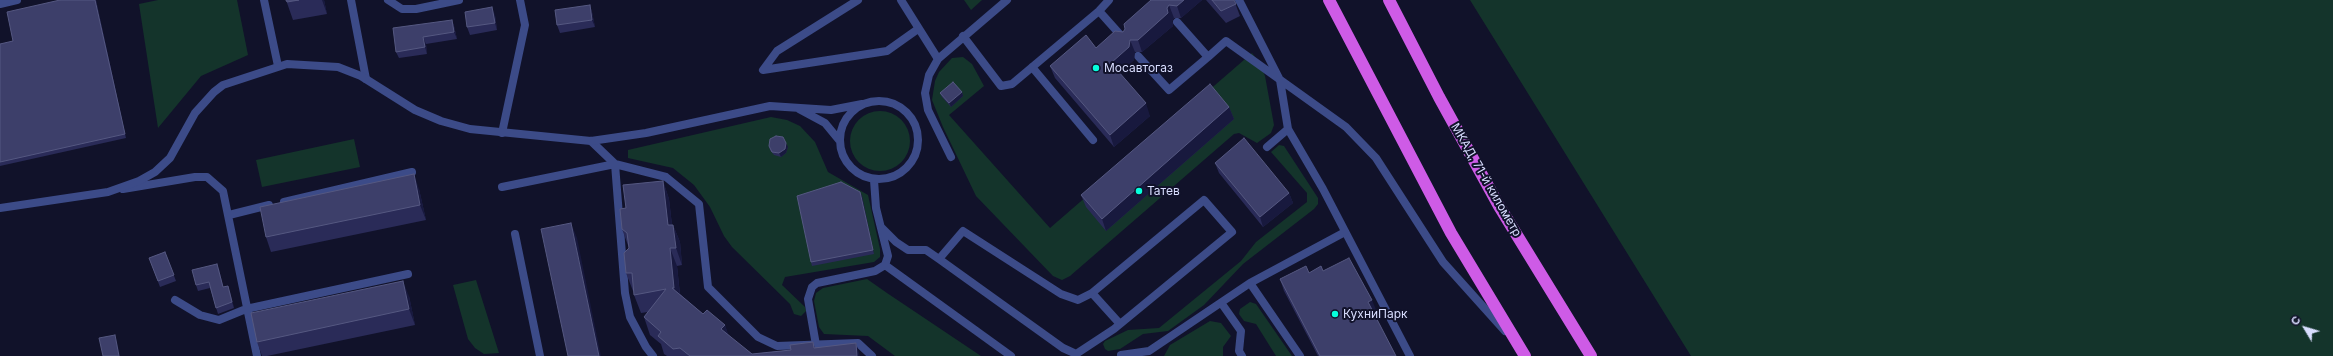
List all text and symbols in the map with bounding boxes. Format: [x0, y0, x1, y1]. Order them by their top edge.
place label: Мосавтогаз [1104, 61, 1173, 75]
marker: Мосавтогаз [1091, 63, 1101, 73]
street label: МКАД, 71-й километр [1448, 121, 1524, 239]
place label: Татев [1147, 184, 1180, 198]
marker: Татев [1134, 186, 1144, 196]
place label: КухниПарк [1343, 307, 1408, 321]
north arrow [2285, 308, 2325, 348]
marker: КухниПарк [1330, 309, 1340, 319]
text: С [2288, 313, 2304, 328]

